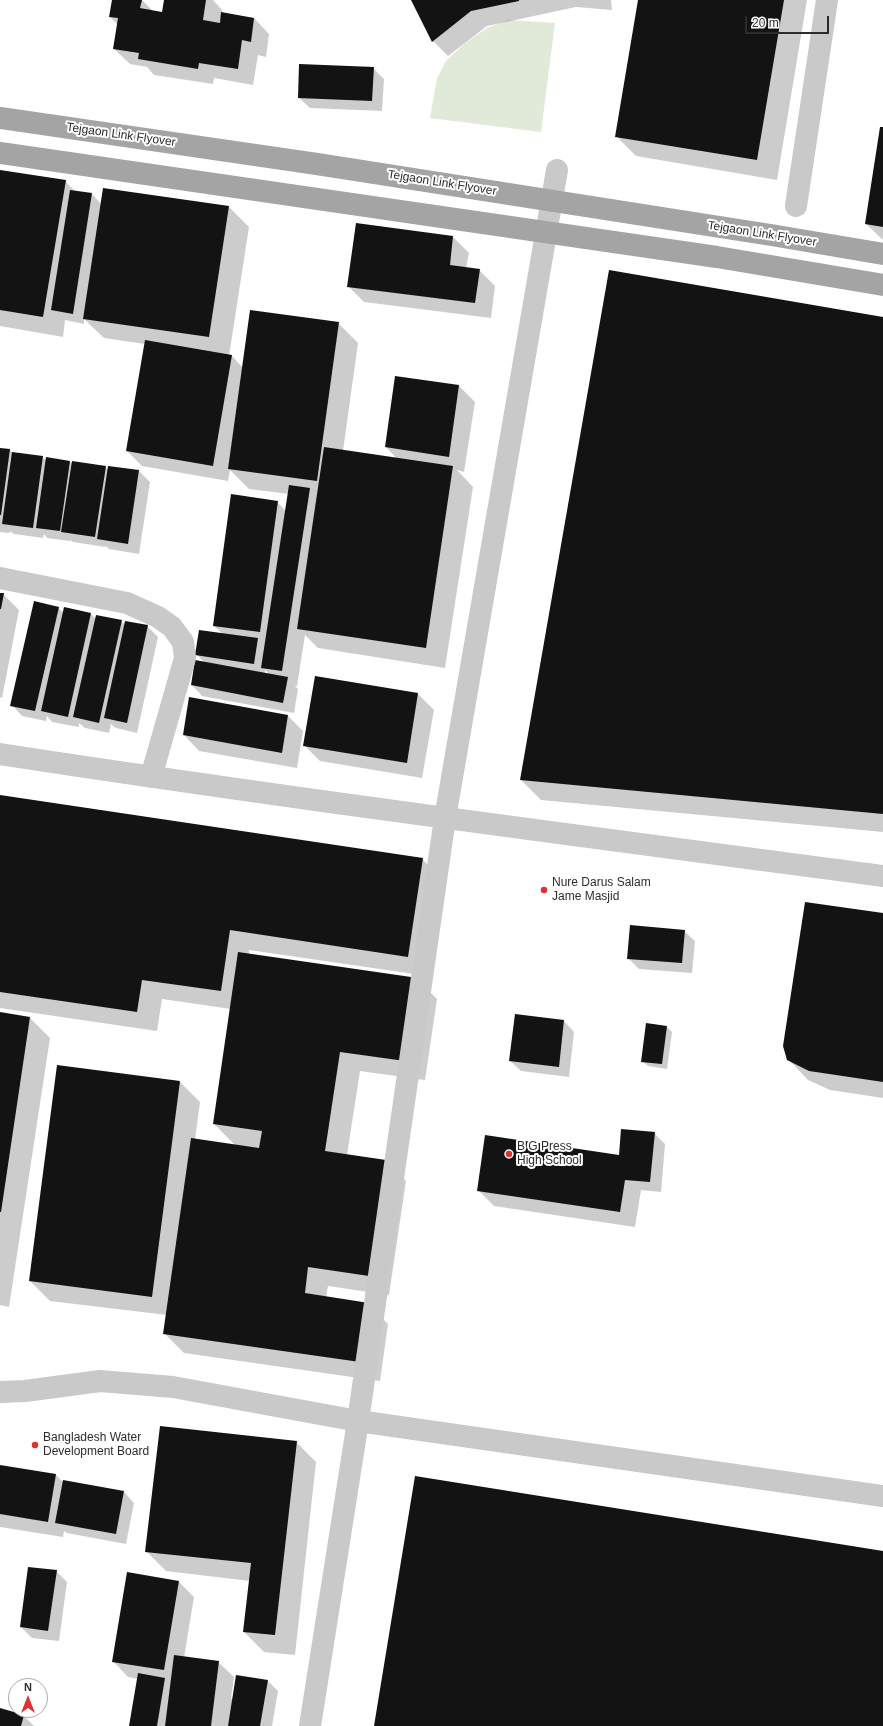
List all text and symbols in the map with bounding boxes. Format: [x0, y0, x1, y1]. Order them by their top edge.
scale bar [747, 8, 831, 34]
text: 20 m [752, 16, 779, 30]
street label: Tejgaon Link Flyover [66, 120, 176, 150]
street label: Tejgaon Link Flyover [387, 167, 497, 199]
street label: Tejgaon Link Flyover [707, 218, 817, 250]
place label: Nure Darus Salam Jame Masjid [552, 876, 651, 904]
marker: Nure Darus Salam Jame Masjid [539, 885, 549, 895]
place label: B G Press High School [517, 1140, 582, 1168]
marker: B G Press High School [504, 1149, 514, 1159]
place label: Bangladesh Water Development Board [43, 1431, 149, 1459]
marker: Bangladesh Water Development Board [30, 1440, 40, 1450]
north arrow [8, 1678, 48, 1718]
text: N [24, 1681, 32, 1693]

